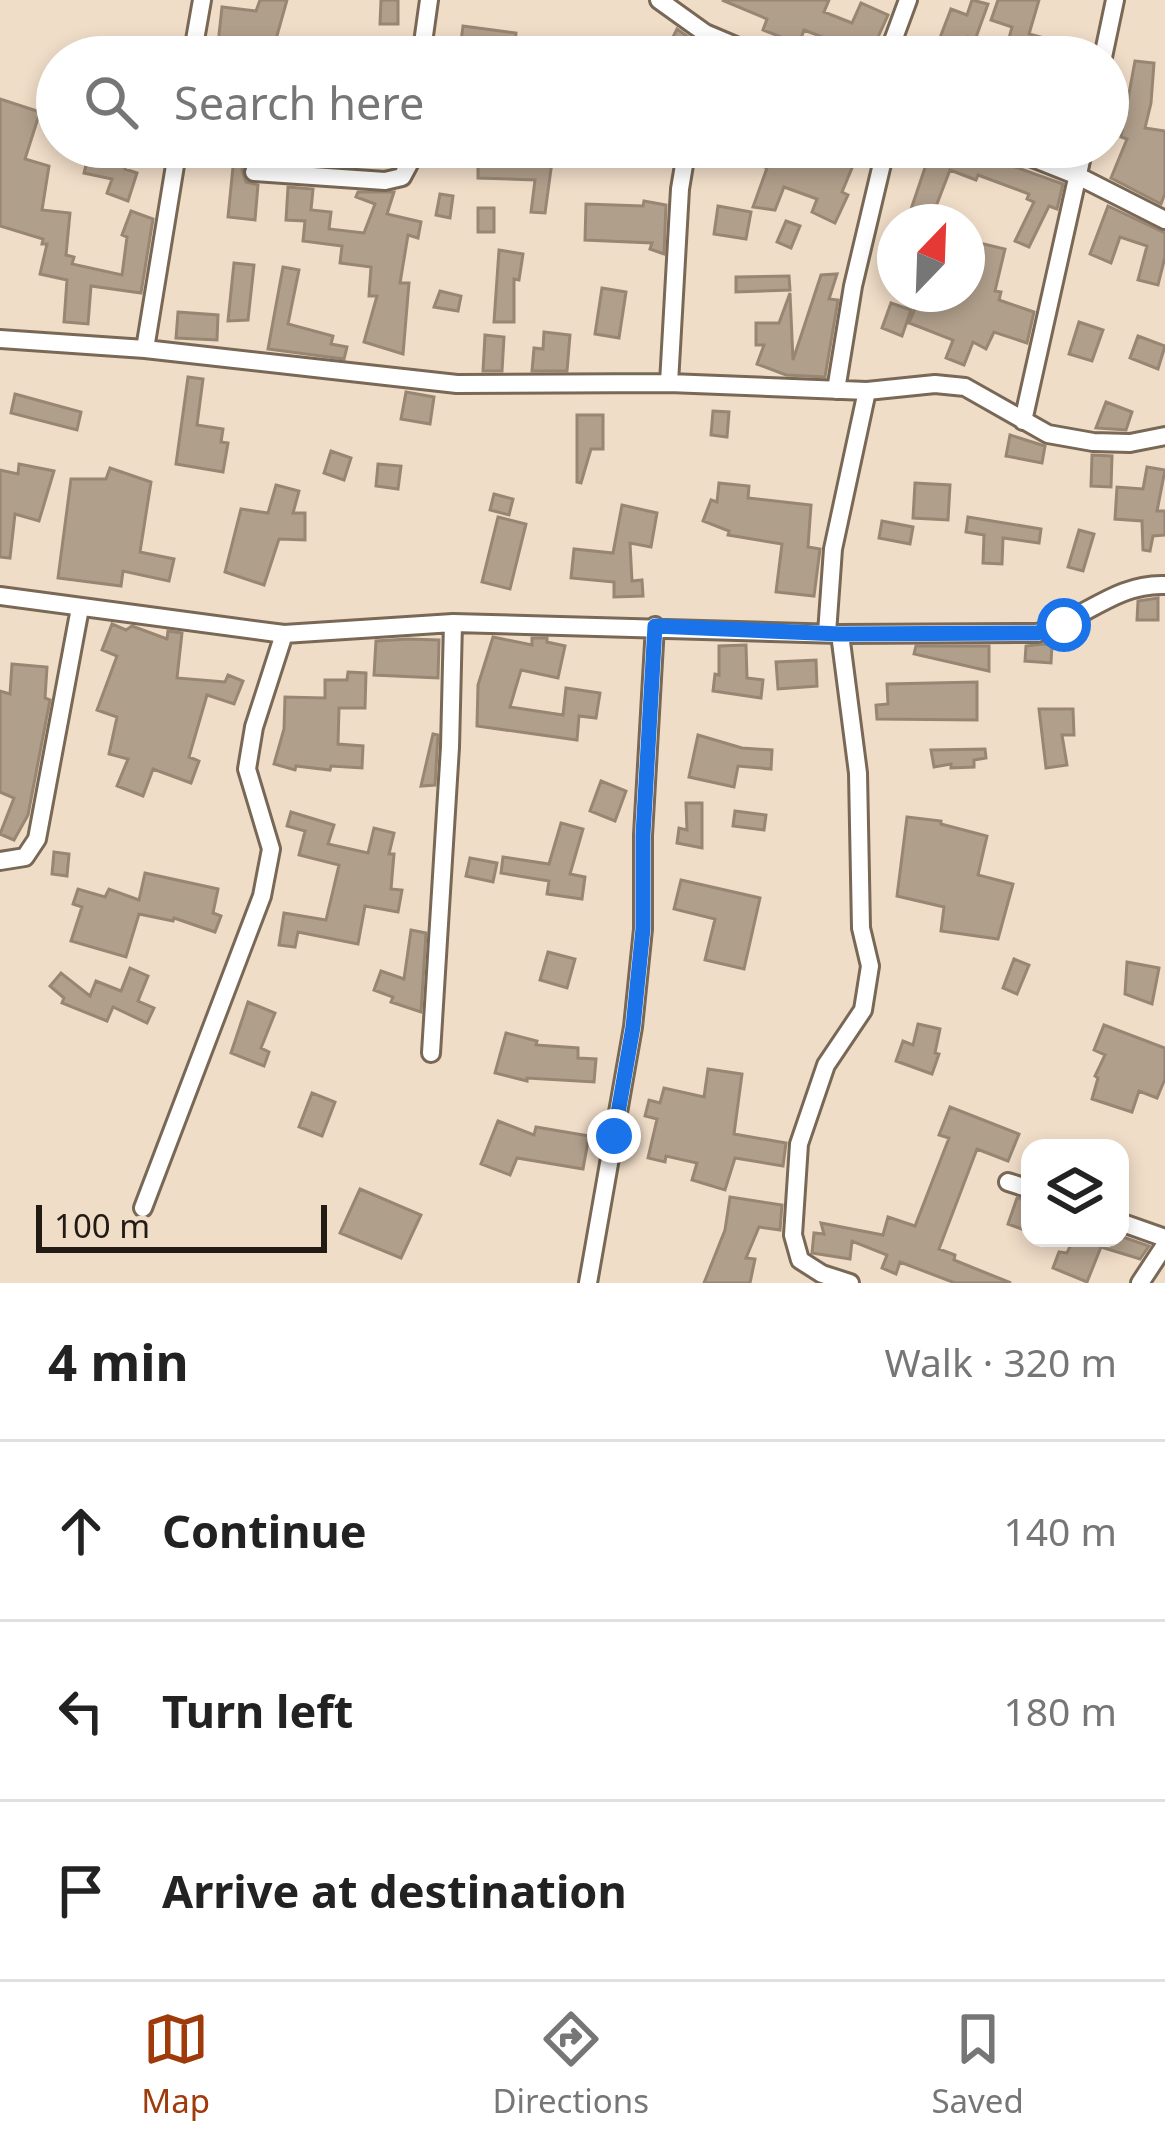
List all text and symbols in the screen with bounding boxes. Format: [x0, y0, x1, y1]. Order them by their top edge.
search box [36, 36, 1129, 168]
icon: search [78, 69, 144, 135]
text: Search here [174, 72, 424, 133]
north arrow [877, 204, 985, 312]
route start [1037, 598, 1091, 652]
route end [587, 1109, 641, 1163]
map controls [1021, 1139, 1129, 1247]
button: layers [1021, 1139, 1129, 1247]
scale bar [36, 1199, 327, 1252]
text: 100 m [54, 1203, 150, 1248]
text: 4 min [48, 1326, 189, 1396]
text: Walk · 320 m [884, 1335, 1117, 1388]
icon: ahead [48, 1498, 114, 1564]
text: Continue [162, 1500, 367, 1561]
text: 140 m [1003, 1504, 1117, 1557]
icon: left [48, 1678, 114, 1744]
text: Turn left [162, 1680, 353, 1741]
text: 180 m [1003, 1684, 1117, 1737]
icon: arrive [48, 1858, 114, 1924]
text: Arrive at destination [162, 1860, 627, 1921]
tab: Map [141, 2006, 210, 2123]
tab: Directions [492, 2006, 649, 2123]
tab: Saved [931, 2006, 1024, 2123]

